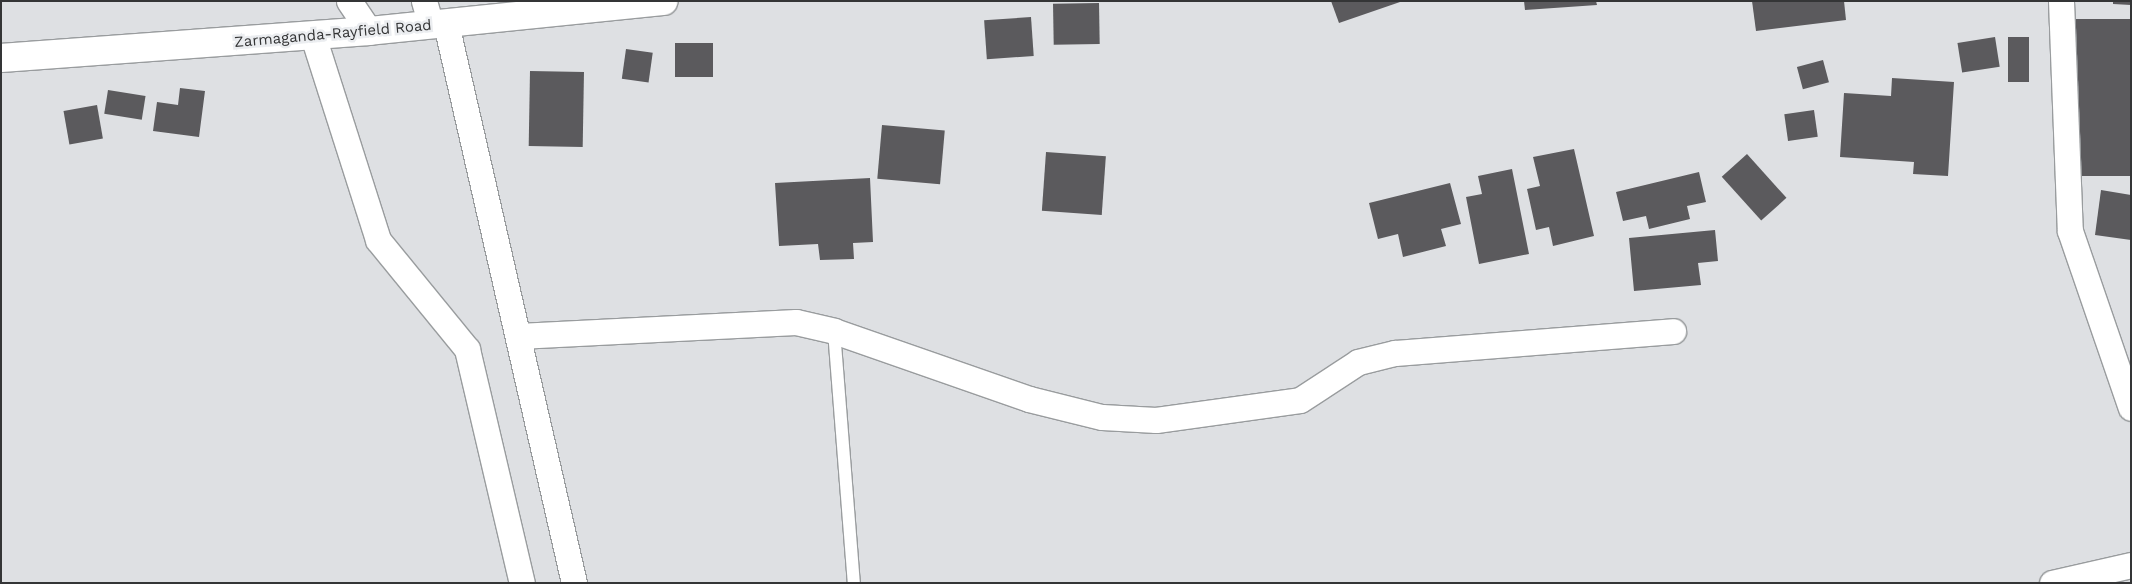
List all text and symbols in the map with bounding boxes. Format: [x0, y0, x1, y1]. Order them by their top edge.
street label: Zarmaganda-Rayfield Road [234, 16, 432, 52]

